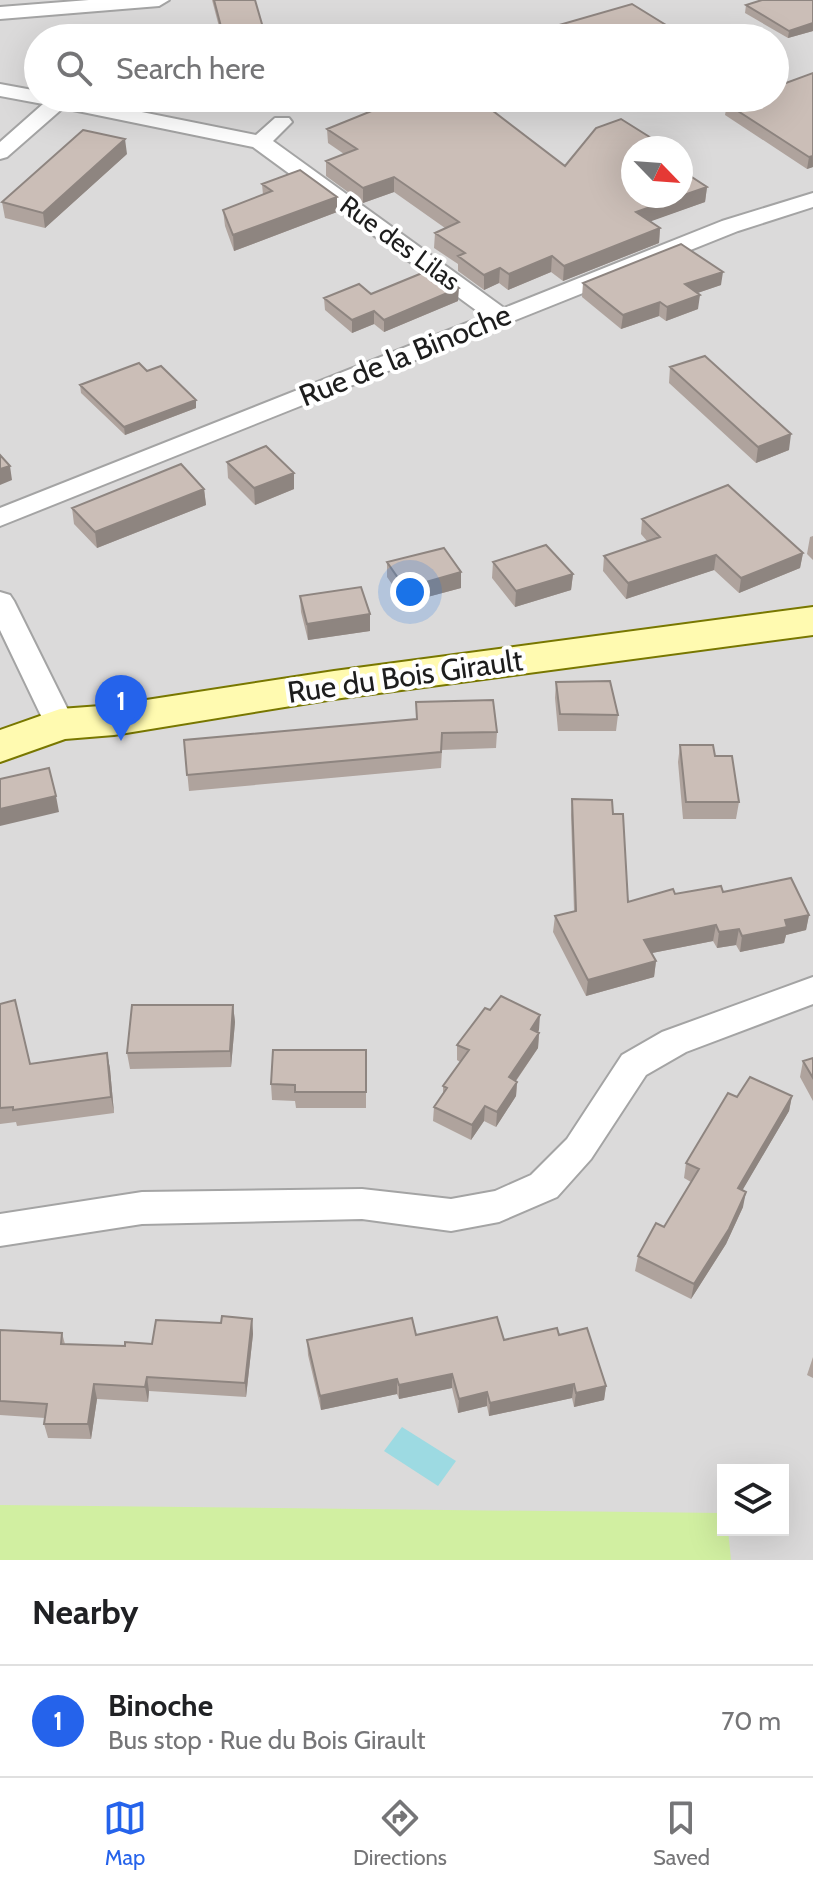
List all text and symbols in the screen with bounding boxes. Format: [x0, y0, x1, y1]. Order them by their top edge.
search box [24, 24, 789, 112]
icon: search [52, 46, 96, 90]
text: Search here [116, 50, 265, 87]
north arrow [621, 136, 693, 208]
street label: Rue des Lilas [334, 189, 466, 297]
street label: Rue de la Binoche [294, 296, 516, 414]
your location [390, 572, 430, 612]
street label: Rue du Bois Girault [285, 641, 525, 711]
pin: 1 [95, 675, 147, 741]
map controls [717, 1464, 789, 1536]
button: layers [717, 1464, 789, 1536]
text: Nearby [32, 1591, 139, 1633]
text: Binoche [108, 1687, 213, 1724]
text: 1 [53, 1705, 63, 1737]
text: 70 m [721, 1705, 781, 1737]
text: Bus stop · Rue du Bois Girault [108, 1724, 425, 1756]
tab: Map [103, 1796, 147, 1871]
tab: Directions [353, 1796, 447, 1871]
tab: Saved [653, 1796, 710, 1871]

